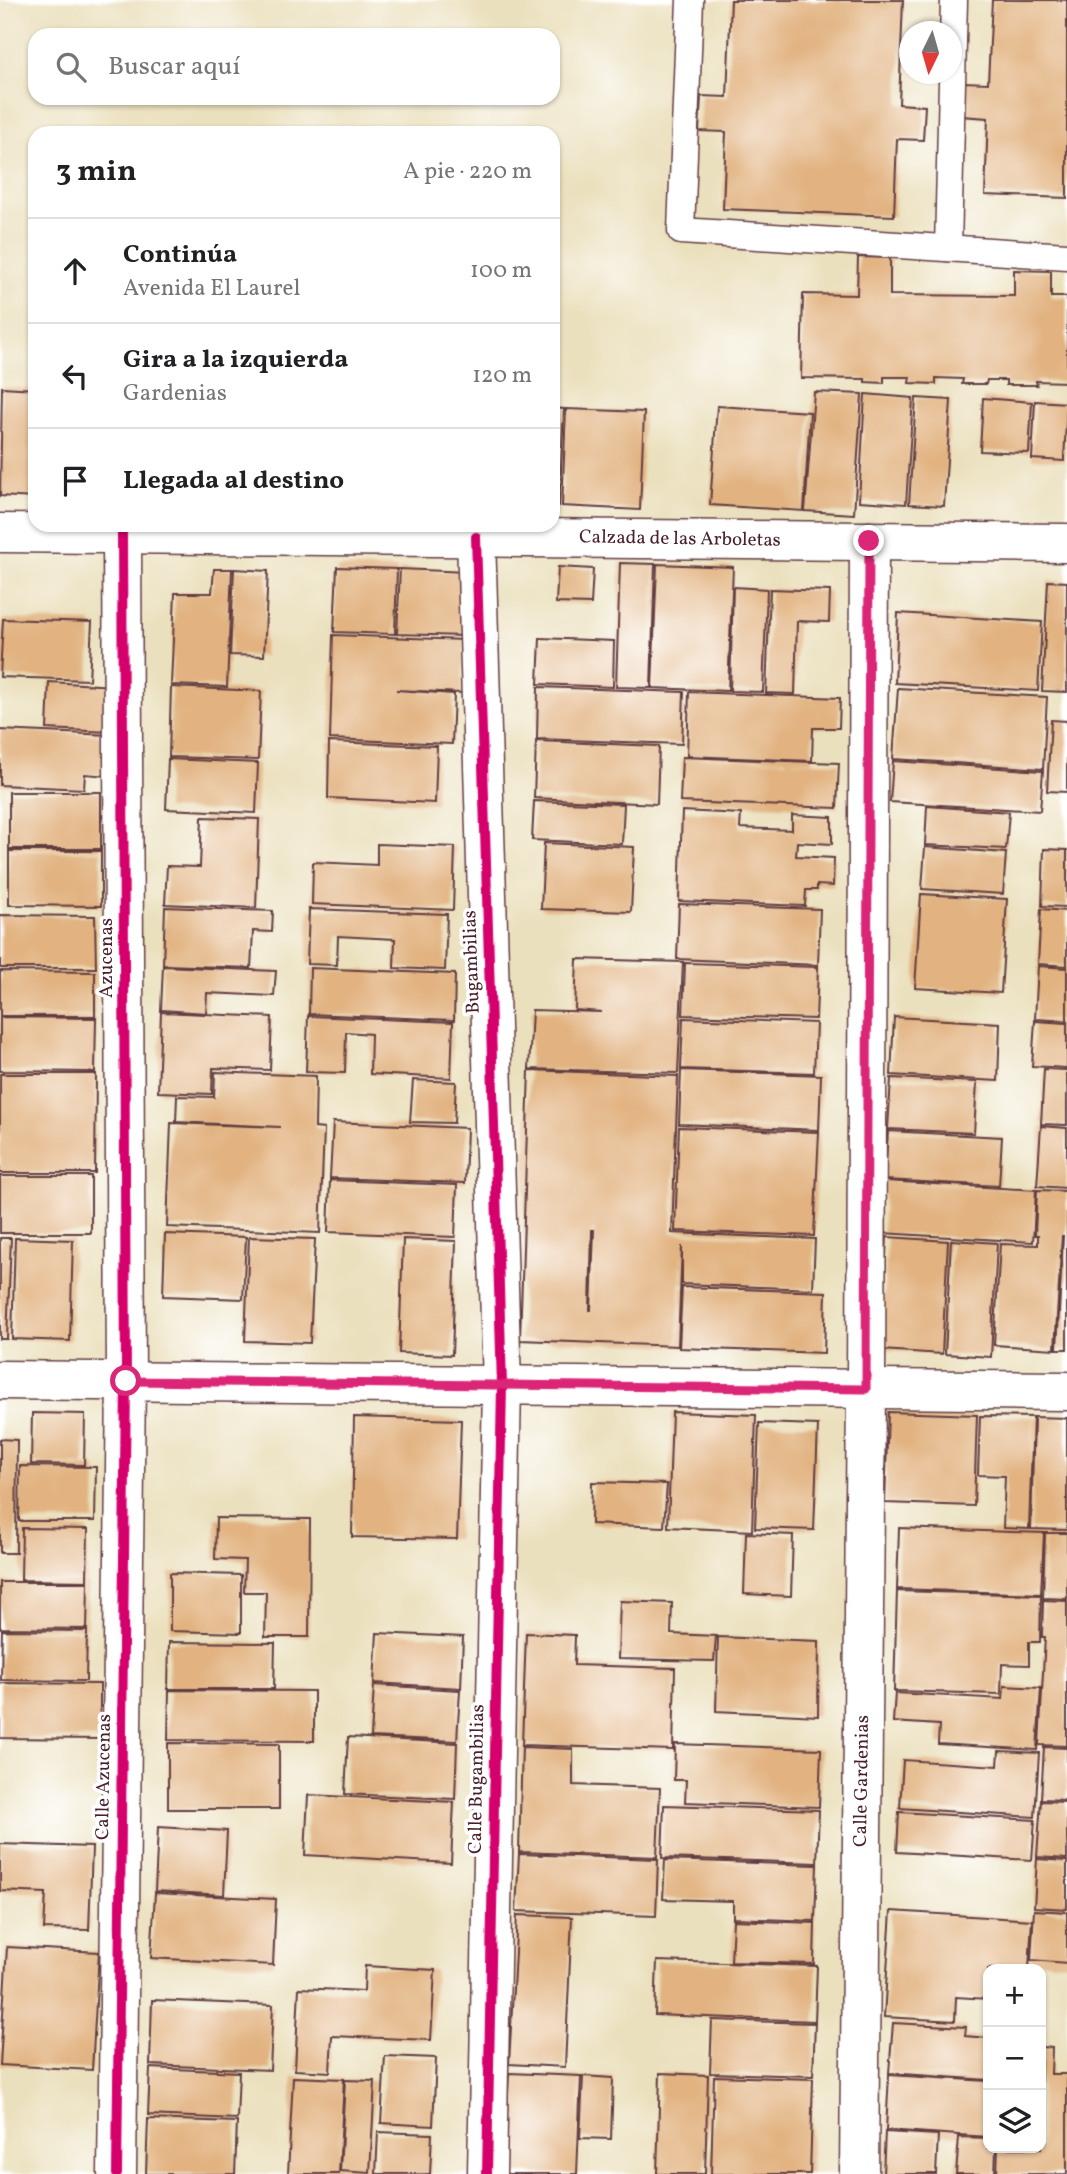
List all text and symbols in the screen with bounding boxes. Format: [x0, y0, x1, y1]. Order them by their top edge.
north arrow [899, 21, 962, 84]
search box [28, 28, 560, 105]
icon: search [52, 48, 90, 86]
text: Buscar aquí [108, 49, 240, 85]
text: 3 min [56, 151, 137, 193]
text: A pie · 220 m [403, 156, 532, 188]
text: Continúa [123, 237, 237, 273]
icon: ahead [56, 252, 94, 290]
text: 100 m [470, 255, 532, 287]
text: Avenida El Laurel [123, 273, 300, 305]
text: Gira a la izquierda [123, 342, 348, 378]
icon: left [56, 357, 94, 395]
text: 120 m [472, 360, 532, 392]
text: Gardenias [123, 378, 227, 410]
icon: arrive [56, 462, 94, 500]
text: Llegada al destino [123, 463, 344, 499]
street label: Calzada de las Arboletas [579, 524, 781, 554]
route end [853, 525, 884, 556]
street label: Bugambilias [457, 910, 487, 1014]
street label: Azucenas [94, 918, 120, 998]
route start [110, 1365, 141, 1396]
street label: Calle Bugambilias [463, 1704, 491, 1854]
street label: Calle Azucenas [90, 1714, 118, 1840]
street label: Calle Gardenias [848, 1715, 876, 1847]
map controls [983, 1964, 1046, 2153]
button: + [983, 1964, 1046, 2027]
button: − [983, 2027, 1046, 2090]
button: layers [983, 2090, 1046, 2153]

